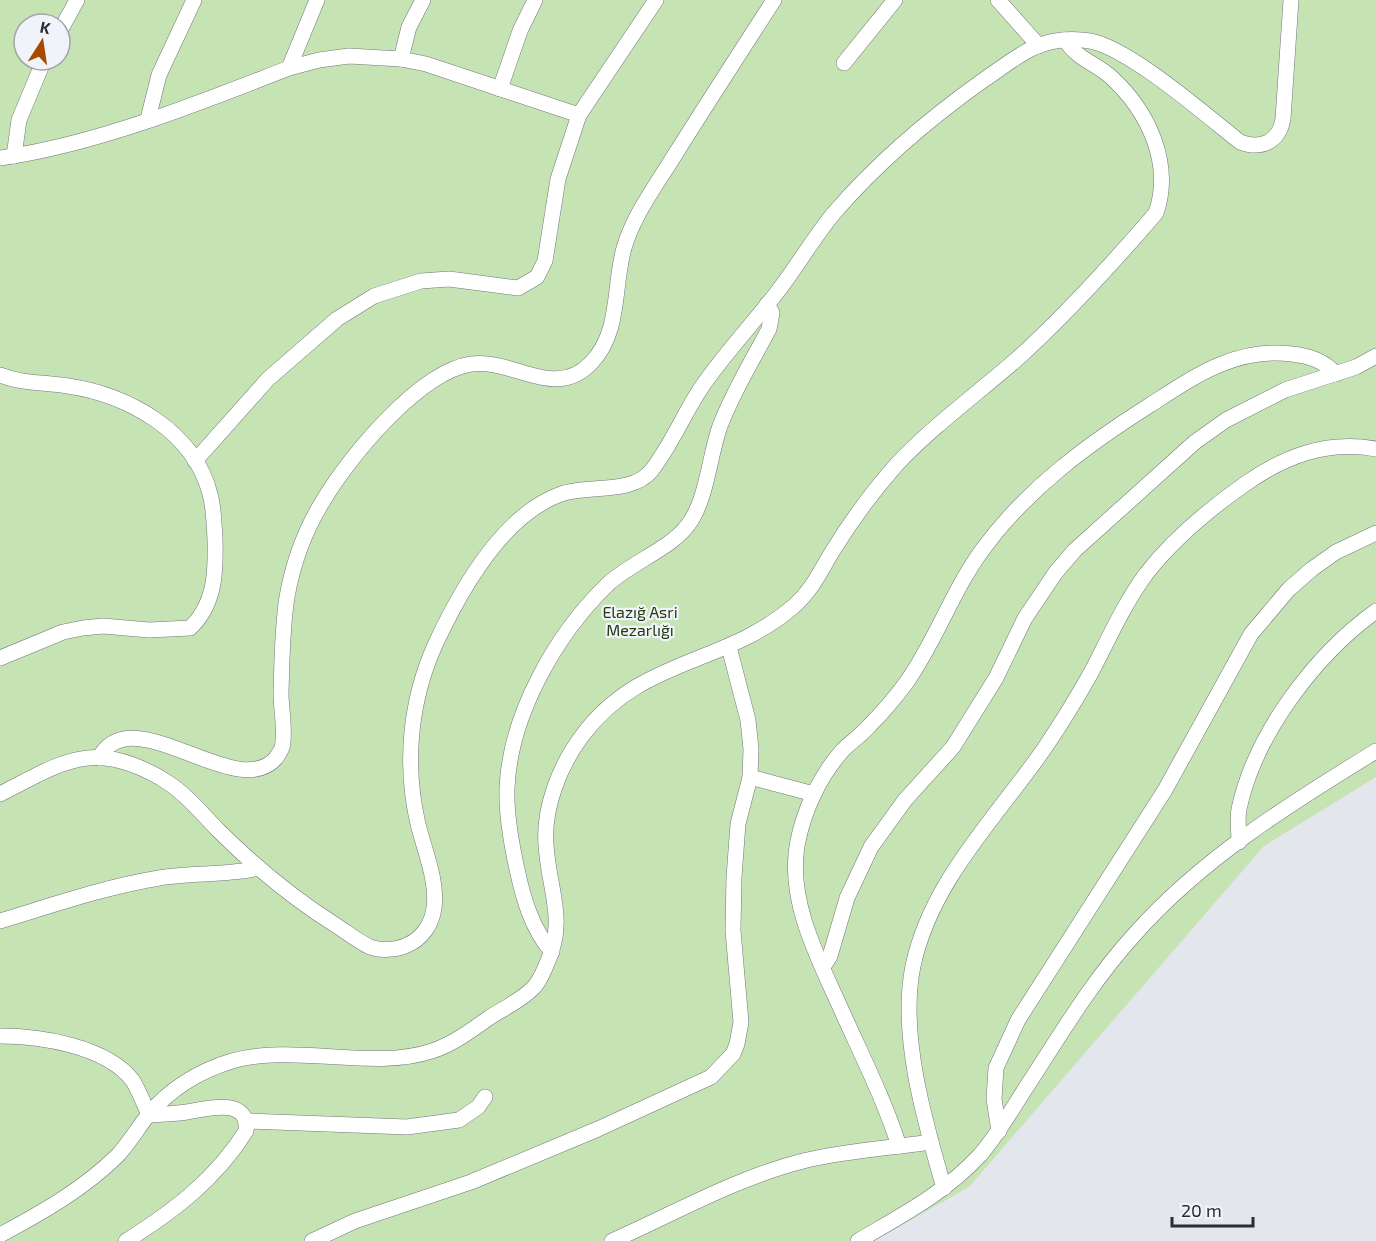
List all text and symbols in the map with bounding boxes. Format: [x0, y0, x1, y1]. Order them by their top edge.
north arrow [12, 12, 72, 72]
text: K [38, 16, 53, 37]
park label: Elazığ Asri Mezarlığı [602, 602, 678, 639]
scale bar [1172, 1190, 1253, 1228]
text: 20 m [1181, 1199, 1222, 1221]

